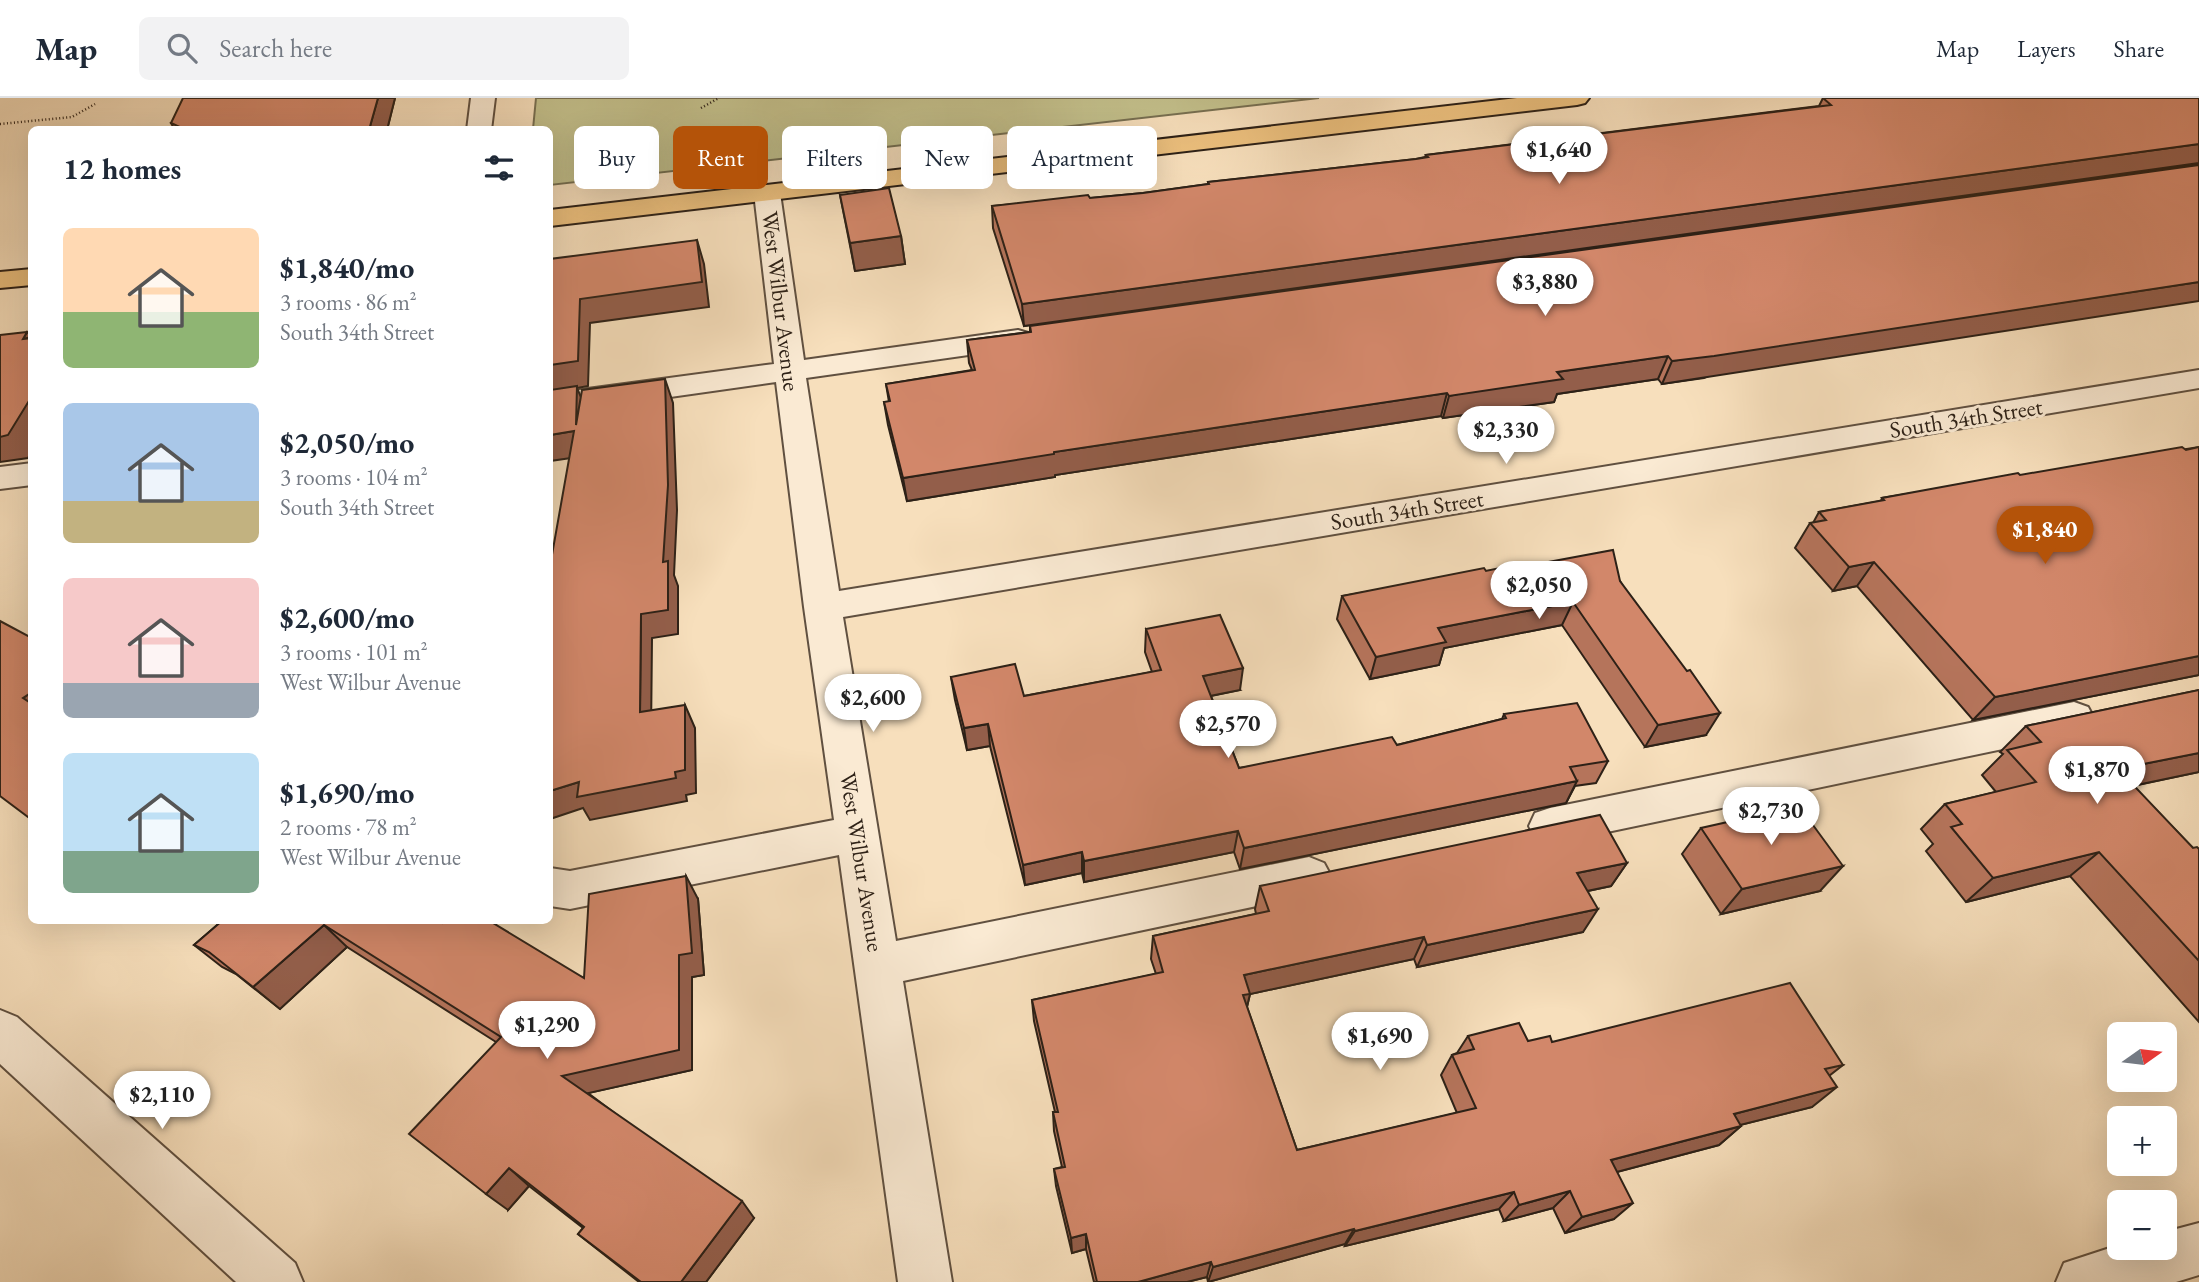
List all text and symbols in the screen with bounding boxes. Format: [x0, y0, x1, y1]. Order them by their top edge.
search box [139, 17, 629, 80]
text: Map [35, 27, 97, 70]
icon: search [163, 29, 201, 67]
text: Search here [219, 31, 332, 65]
text: Map [1936, 33, 1979, 64]
text: Layers [2017, 33, 2076, 64]
text: Share [2114, 33, 2164, 64]
chip: Buy [574, 126, 659, 189]
chip: Rent [673, 126, 768, 189]
chip: Filters [782, 126, 887, 189]
chip: New [901, 126, 993, 189]
chip: Apartment [1007, 126, 1157, 189]
pin: $1,640 [1502, 126, 1616, 186]
text: $1,640 [1527, 134, 1591, 164]
text: 12 homes [63, 149, 181, 188]
icon: filters [480, 149, 518, 187]
street label: West Wilbur Avenue [755, 209, 807, 393]
text: $1,840/mo [280, 248, 414, 287]
icon: home [119, 256, 203, 340]
pin: $3,880 [1488, 258, 1602, 318]
text: $3,880 [1513, 266, 1577, 296]
text: 3 rooms · 86 m² [280, 287, 417, 317]
text: South 34th Street [280, 317, 434, 347]
street label: South 34th Street [1888, 391, 2045, 445]
pin: $2,330 [1449, 406, 1563, 466]
text: $2,330 [1474, 414, 1538, 444]
text: $2,050/mo [280, 423, 414, 462]
icon: home [119, 431, 203, 515]
text: 3 rooms · 104 m² [280, 462, 428, 492]
street label: South 34th Street [1329, 483, 1486, 537]
text: South 34th Street [280, 492, 434, 522]
pin: $1,840 [1988, 506, 2102, 566]
text: $1,840 [2013, 514, 2077, 544]
pin: $2,050 [1482, 561, 1596, 621]
text: $2,050 [1507, 569, 1571, 599]
text: $2,600/mo [280, 598, 414, 637]
icon: home [119, 606, 203, 690]
text: 3 rooms · 101 m² [280, 637, 428, 667]
text: West Wilbur Avenue [280, 667, 461, 697]
pin: $2,600 [816, 674, 930, 734]
text: $2,600 [841, 682, 905, 712]
pin: $2,570 [1171, 700, 1285, 760]
text: $2,570 [1196, 708, 1260, 738]
pin: $1,870 [2040, 746, 2154, 806]
text: $1,870 [2065, 754, 2129, 784]
street label: West Wilbur Avenue [833, 770, 891, 954]
text: $1,690/mo [280, 773, 414, 812]
icon: home [119, 781, 203, 865]
pin: $2,730 [1714, 788, 1828, 847]
text: $2,730 [1739, 795, 1803, 825]
text: 2 rooms · 78 m² [280, 812, 417, 842]
text: West Wilbur Avenue [280, 842, 461, 872]
pin: $1,290 [490, 1002, 604, 1061]
text: $1,290 [515, 1009, 579, 1039]
pin: $1,690 [1323, 1012, 1437, 1072]
text: $1,690 [1348, 1020, 1412, 1050]
north arrow [2107, 1022, 2177, 1092]
map controls [2107, 1022, 2177, 1260]
pin: $2,110 [105, 1072, 219, 1131]
text: $2,110 [130, 1079, 194, 1109]
button: + [2107, 1106, 2177, 1176]
button: − [2107, 1190, 2177, 1260]

